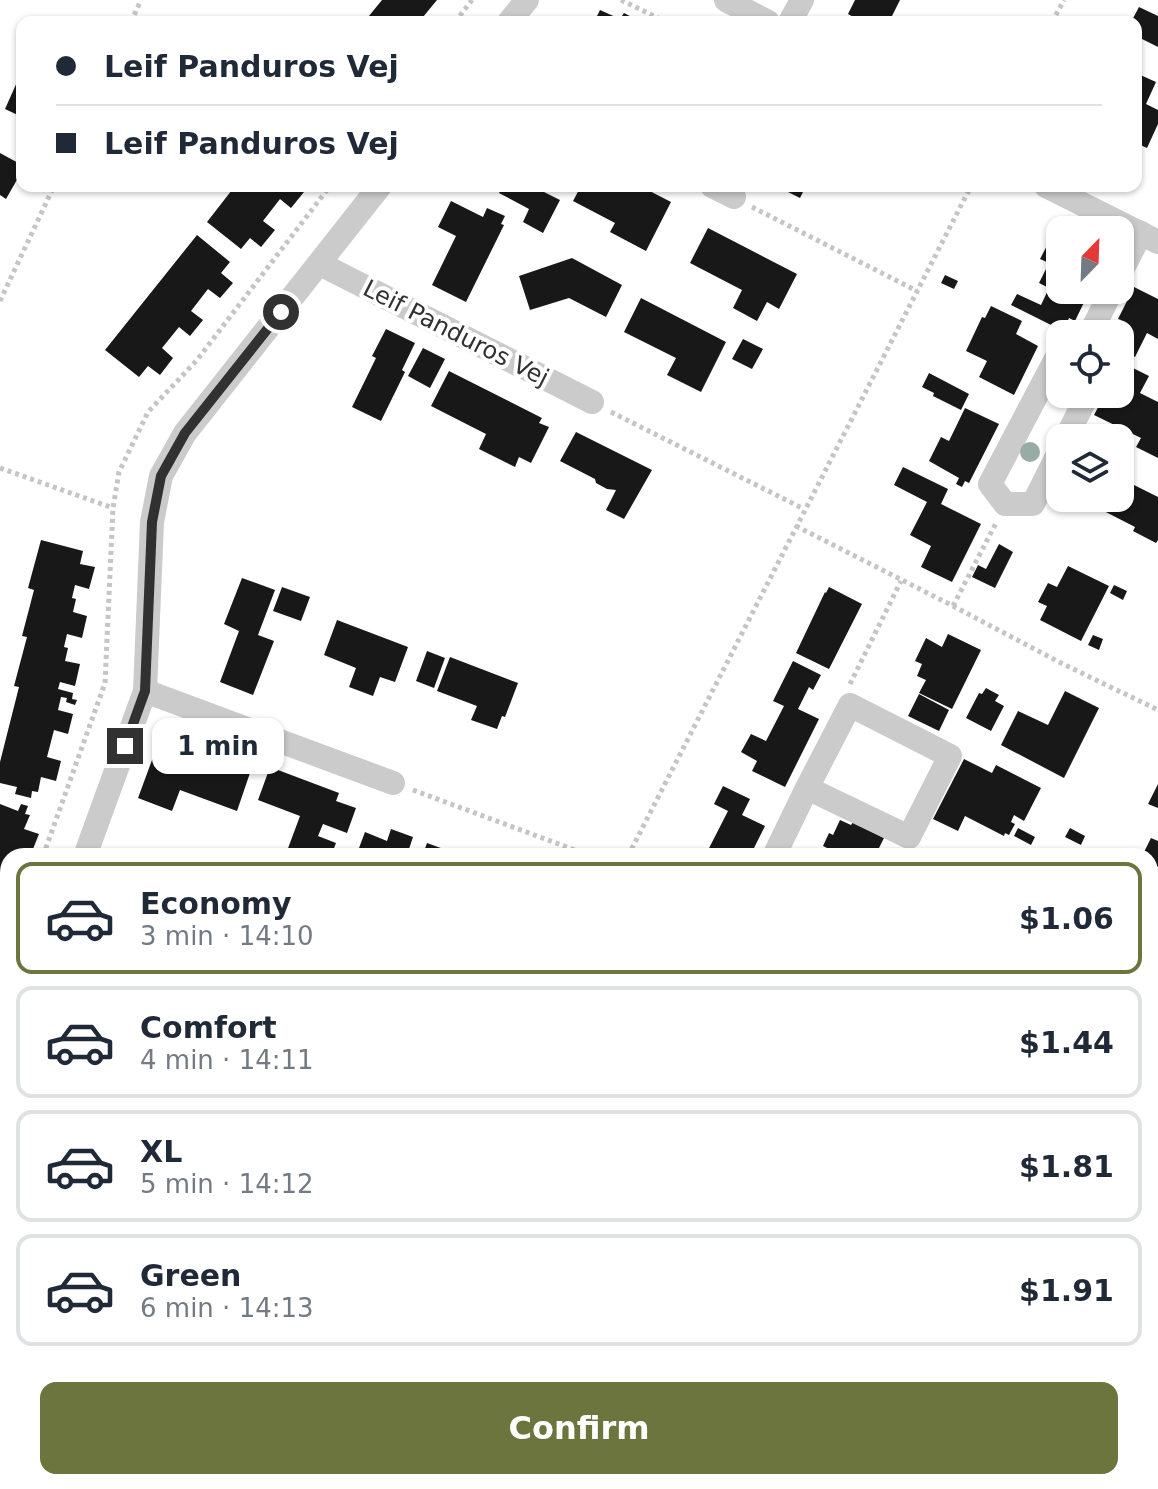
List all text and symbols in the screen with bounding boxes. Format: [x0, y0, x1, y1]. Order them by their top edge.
text: Leif Panduros Vej [104, 49, 399, 84]
text: Leif Panduros Vej [104, 126, 399, 161]
north arrow [1046, 216, 1134, 304]
map controls [1046, 216, 1134, 512]
street label: Leif Panduros Vej [359, 274, 553, 392]
route start [263, 294, 299, 330]
button: locate [1046, 320, 1134, 408]
button: layers [1046, 424, 1134, 512]
callout: 1 min [153, 718, 285, 774]
route end [107, 728, 143, 764]
text: 1 min [177, 731, 259, 761]
icon: car [44, 882, 116, 954]
text: Economy [140, 886, 292, 921]
text: $1.06 [1019, 901, 1114, 936]
text: 3 min · 14:10 [140, 921, 314, 951]
icon: car [44, 1006, 116, 1078]
text: Comfort [140, 1010, 277, 1045]
text: $1.44 [1019, 1025, 1114, 1060]
text: 4 min · 14:11 [140, 1045, 314, 1075]
icon: car [44, 1130, 116, 1202]
text: XL [140, 1134, 182, 1169]
text: $1.81 [1019, 1149, 1114, 1184]
text: 5 min · 14:12 [140, 1169, 314, 1199]
icon: car [44, 1254, 116, 1326]
text: Green [140, 1258, 241, 1293]
text: $1.91 [1019, 1273, 1114, 1308]
text: 6 min · 14:13 [140, 1293, 314, 1323]
button: Confirm [40, 1382, 1118, 1474]

